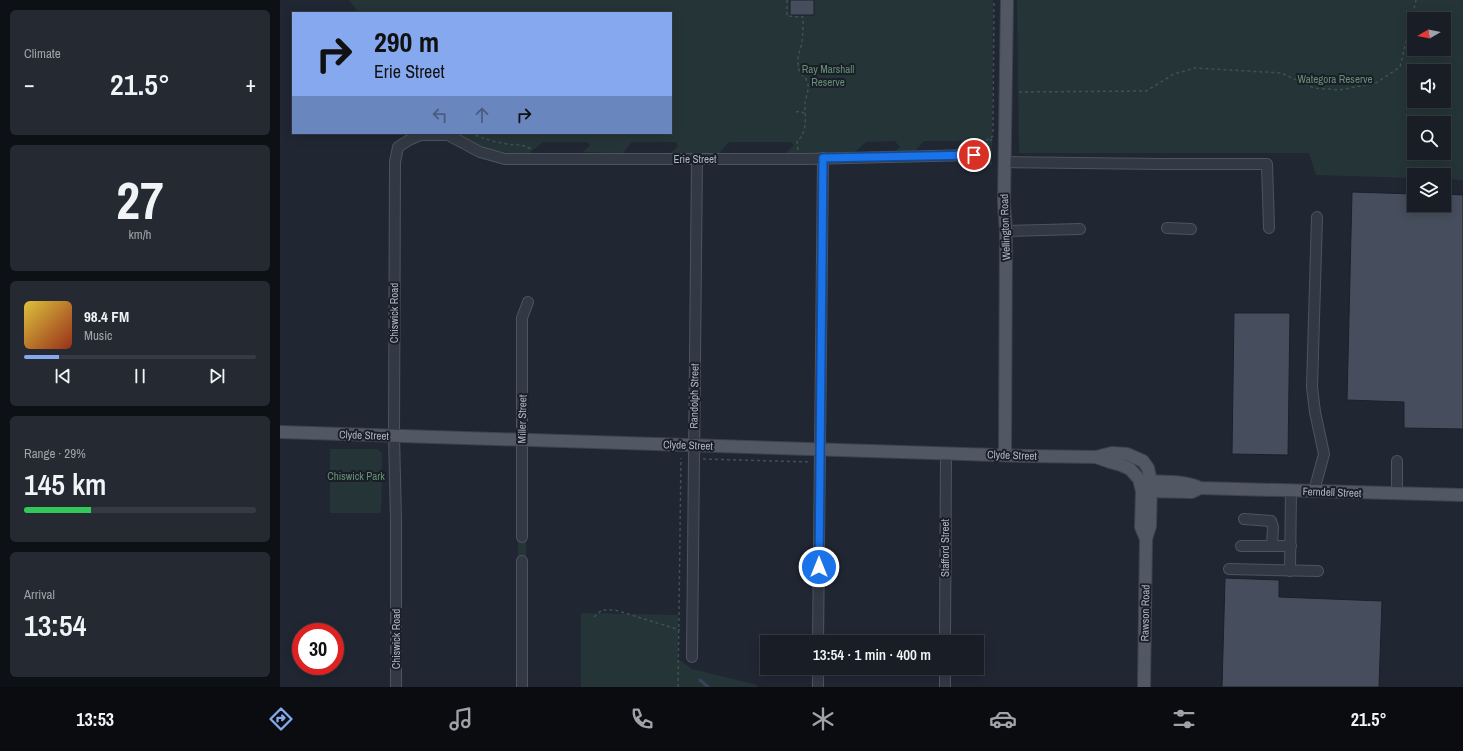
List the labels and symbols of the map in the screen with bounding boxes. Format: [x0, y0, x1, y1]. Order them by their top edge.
north arrow [1407, 12, 1451, 56]
park label: Ray Marshall Reserve [802, 62, 854, 89]
park label: Wategora Reserve [1298, 72, 1372, 86]
pin [957, 138, 991, 172]
street label: Erie Street [673, 152, 717, 166]
street label: Wellington Road [997, 194, 1013, 260]
street label: Chiswick Road [387, 283, 401, 343]
street label: Randolph Street [686, 363, 702, 429]
street label: Miller Street [515, 394, 529, 443]
street label: Clyde Street [339, 427, 390, 443]
street label: Clyde Street [663, 437, 714, 453]
street label: Clyde Street [987, 447, 1038, 463]
park label: Chiswick Park [327, 469, 385, 483]
street label: Ferndell Street [1302, 484, 1362, 500]
street label: Stafford Street [938, 519, 952, 577]
position arrow [798, 546, 840, 588]
street label: Rawson Road [1138, 585, 1152, 641]
street label: Chiswick Road [389, 609, 403, 669]
speed limit sign: 30 [292, 623, 344, 675]

